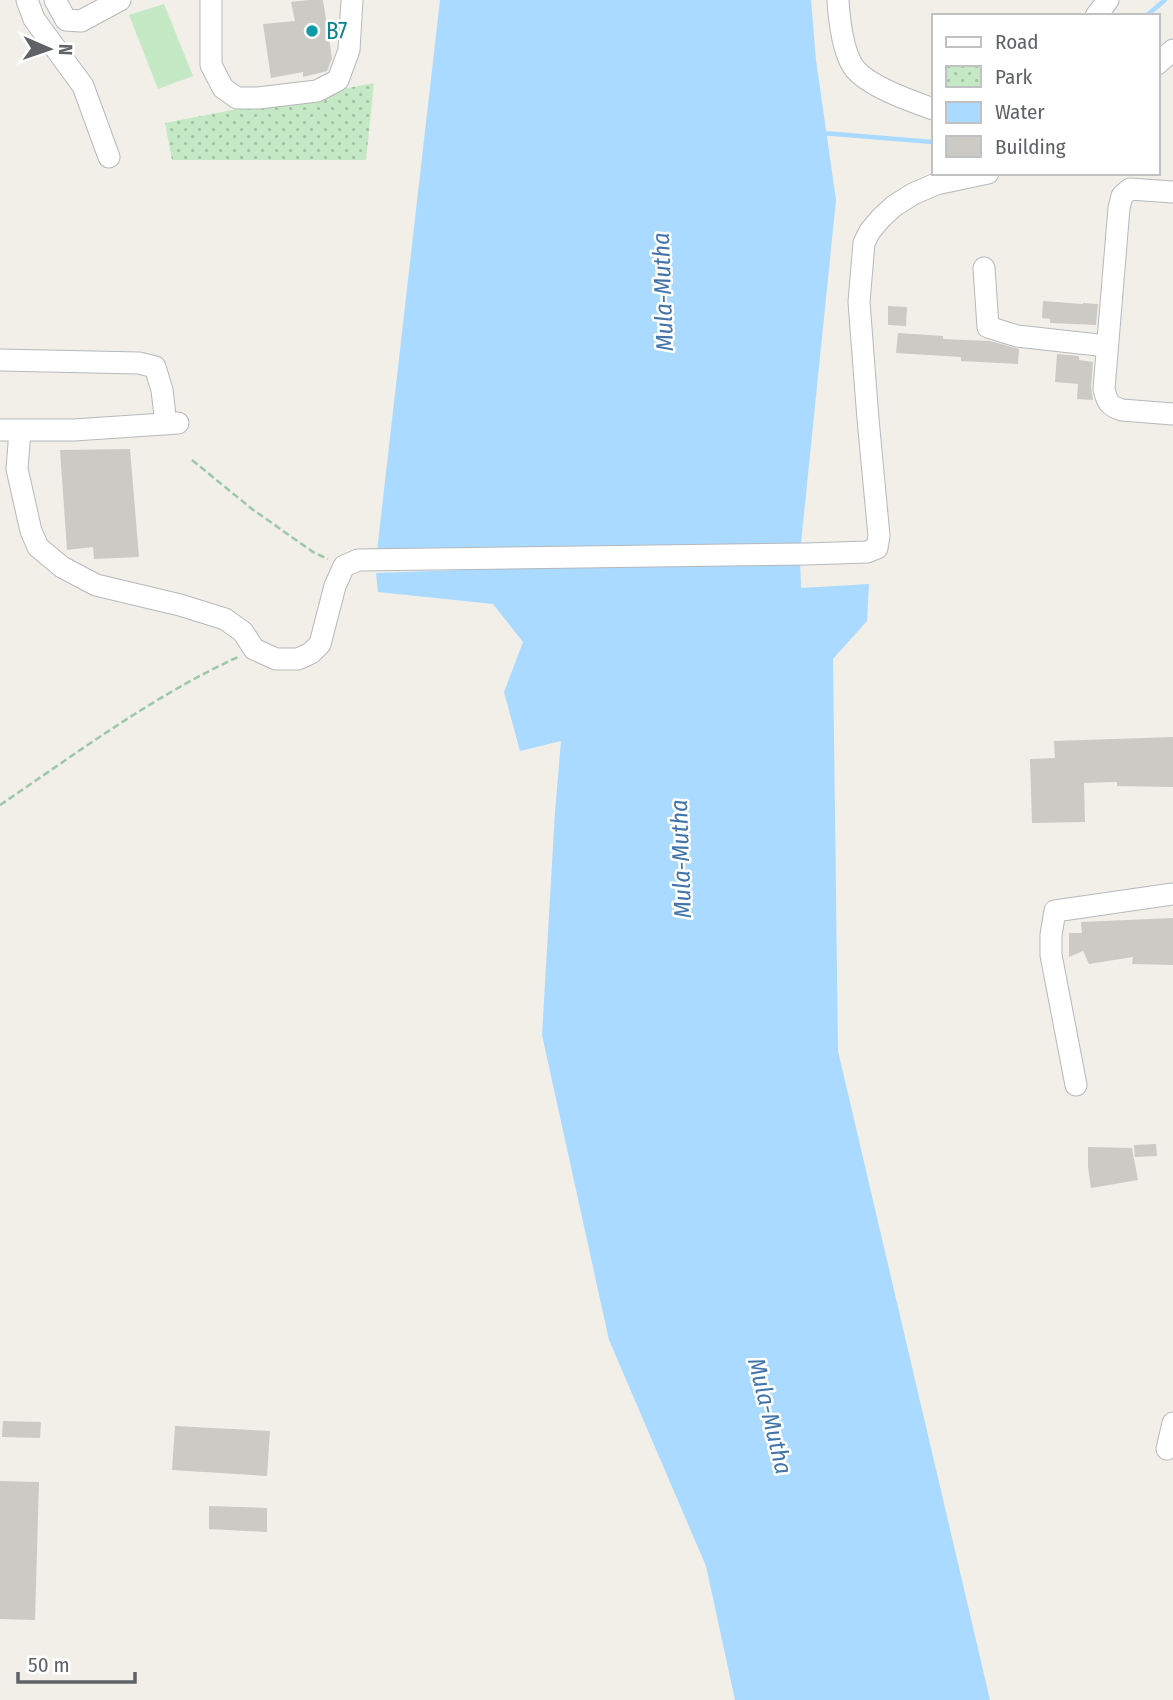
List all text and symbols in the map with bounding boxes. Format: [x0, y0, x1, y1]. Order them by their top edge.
north arrow [14, 14, 84, 84]
legend [932, 14, 1159, 175]
place label: B7 [326, 17, 347, 45]
marker: B7 [304, 23, 320, 39]
text: Road [995, 29, 1039, 55]
text: N [54, 43, 77, 56]
text: Park [995, 64, 1033, 90]
text: Water [995, 99, 1045, 125]
text: Building [995, 134, 1066, 160]
water label: Mula-Mutha [647, 232, 679, 352]
water label: Mula-Mutha [665, 799, 697, 919]
water label: Mula-Mutha [742, 1355, 798, 1477]
scale bar [18, 1640, 135, 1684]
text: 50 m [28, 1652, 70, 1678]

